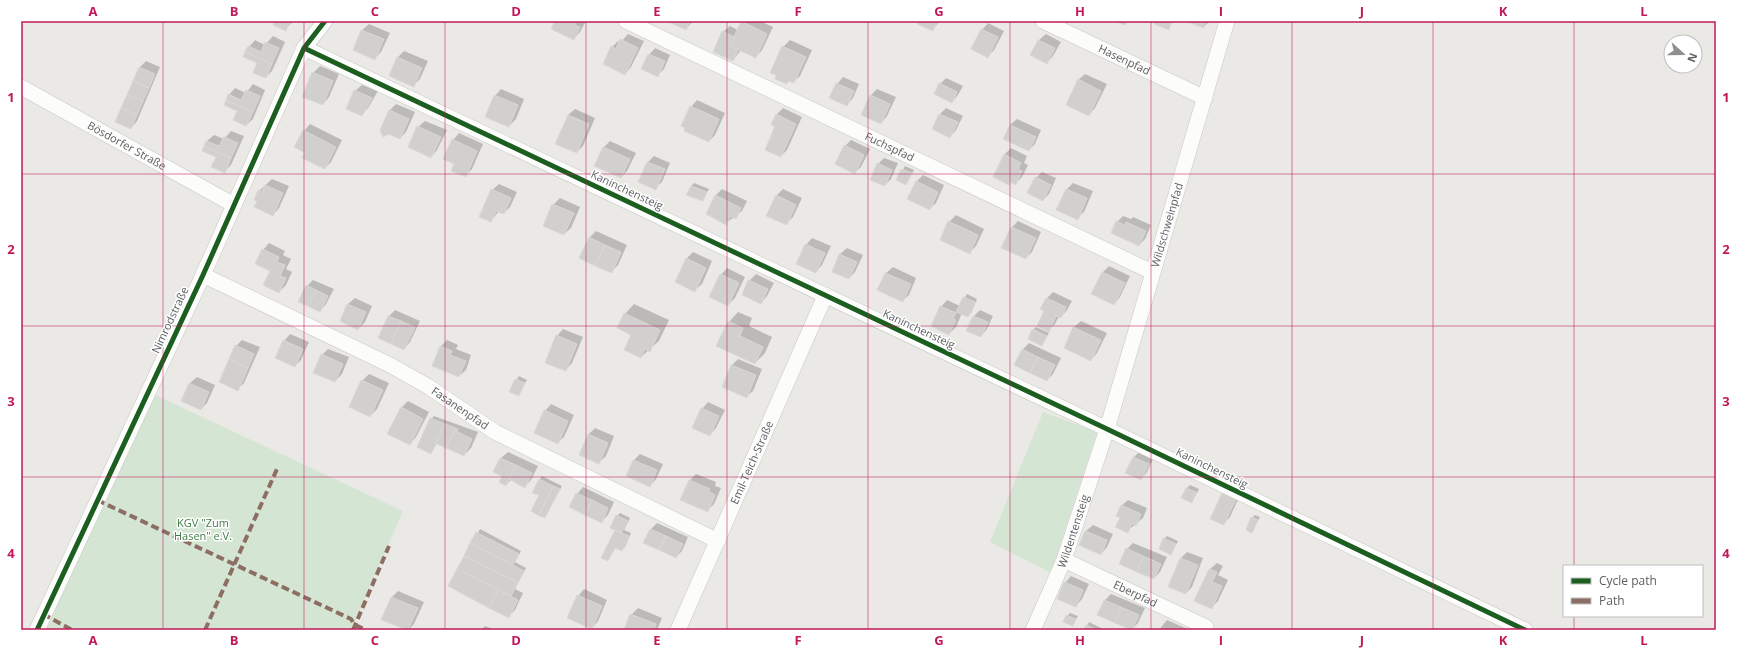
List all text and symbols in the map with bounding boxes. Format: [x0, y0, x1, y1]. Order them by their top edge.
text: A [89, 2, 98, 20]
text: B [230, 2, 239, 20]
text: C [371, 2, 379, 20]
text: D [511, 2, 521, 20]
text: E [653, 2, 661, 20]
text: F [794, 2, 802, 20]
text: G [934, 2, 944, 20]
text: H [1075, 2, 1085, 20]
text: I [1219, 2, 1223, 20]
text: J [1359, 2, 1364, 20]
text: K [1499, 2, 1508, 20]
text: L [1640, 2, 1648, 20]
north arrow [1663, 34, 1703, 74]
street label: Hasenpfad [1096, 40, 1153, 78]
text: N [1684, 51, 1701, 65]
text: 1 [7, 88, 15, 106]
text: 1 [1722, 88, 1730, 106]
street label: Bösdorfer Straße [85, 117, 169, 173]
street label: Fuchspfad [863, 128, 917, 164]
street label: Kaninchensteig [589, 166, 666, 213]
street label: Wildschweinpfad [1147, 181, 1186, 269]
text: 2 [7, 240, 15, 258]
text: 2 [1722, 240, 1730, 258]
street label: Nimrodstraße [148, 284, 192, 356]
street label: Kaninchensteig [881, 305, 958, 352]
street label: Fasanenpfad [429, 383, 492, 433]
text: 3 [7, 392, 15, 410]
text: 3 [1722, 392, 1730, 410]
street label: Emil-Teich-Straße [726, 418, 776, 506]
street label: Kaninchensteig [1174, 444, 1251, 491]
street label: Wildentensteig [1054, 492, 1092, 570]
park label: KGV "Zum Hasen" e.V. [174, 515, 232, 543]
text: 4 [7, 544, 15, 562]
text: 4 [1722, 544, 1730, 562]
legend [1563, 565, 1703, 617]
text: Cycle path [1599, 572, 1657, 589]
street label: Eberpfad [1111, 576, 1160, 610]
text: Path [1599, 592, 1625, 609]
text: A [89, 631, 98, 649]
text: B [230, 631, 239, 649]
text: C [371, 631, 379, 649]
text: D [511, 631, 521, 649]
text: E [653, 631, 661, 649]
text: F [794, 631, 802, 649]
text: G [934, 631, 944, 649]
text: H [1075, 631, 1085, 649]
text: I [1219, 631, 1223, 649]
text: J [1359, 631, 1364, 649]
text: K [1499, 631, 1508, 649]
text: L [1640, 631, 1648, 649]

